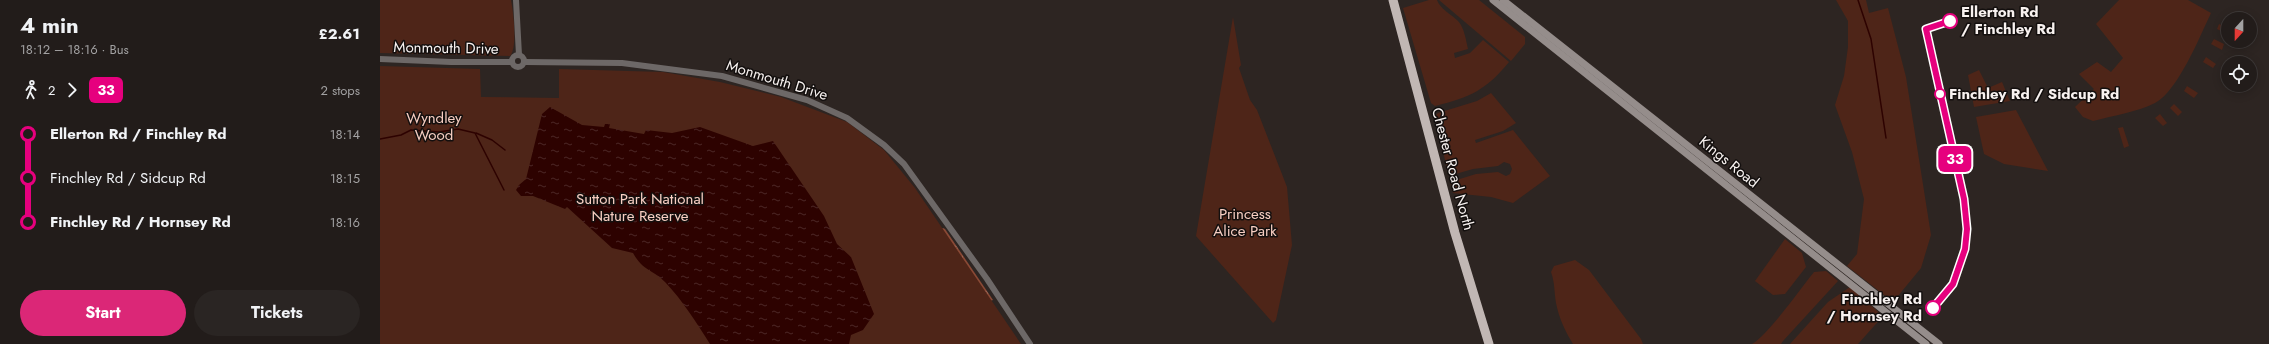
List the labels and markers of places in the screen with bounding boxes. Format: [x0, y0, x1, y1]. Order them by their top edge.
place label: Ellerton Rd / Finchley Rd [1961, 1, 2055, 40]
marker: Ellerton Rd / Finchley Rd [1942, 13, 1958, 29]
place label: Finchley Rd / Sidcup Rd [1949, 83, 2119, 105]
marker: Finchley Rd / Sidcup Rd [1934, 88, 1946, 100]
place label: Finchley Rd / Hornsey Rd [1826, 288, 1922, 327]
marker: Finchley Rd / Hornsey Rd [1925, 300, 1941, 316]

